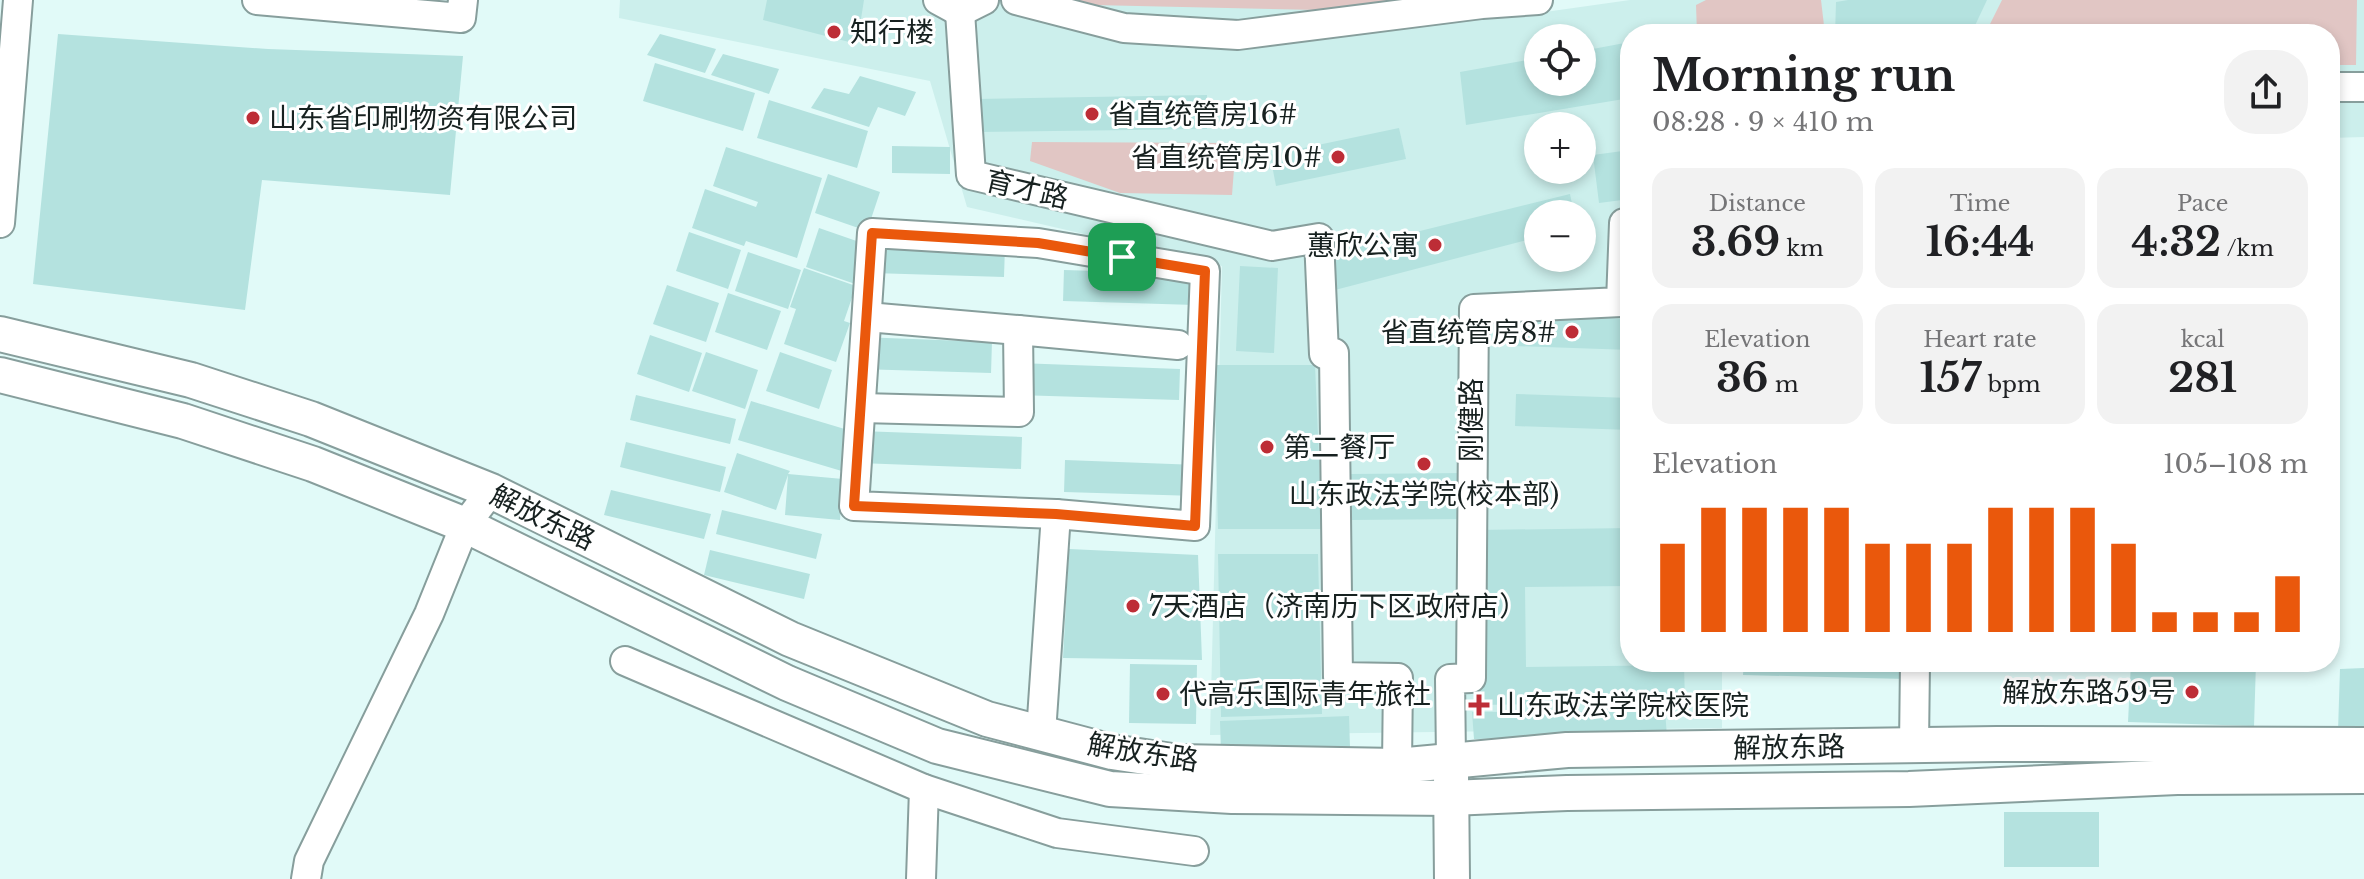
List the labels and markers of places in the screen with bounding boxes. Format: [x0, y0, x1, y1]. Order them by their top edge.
place label: 知行楼 [850, 15, 934, 50]
marker: 知行楼 [825, 23, 843, 41]
place label: 省直统管房16# [1108, 97, 1297, 132]
place label: 山东省印刷物资有限公司 [269, 101, 577, 136]
marker: 省直统管房16# [1083, 105, 1101, 123]
marker: 山东省印刷物资有限公司 [244, 109, 262, 127]
place label: 省直统管房10# [1131, 140, 1322, 175]
marker: 省直统管房10# [1329, 148, 1347, 166]
pin [1088, 223, 1156, 291]
place label: 蕙欣公寓 [1307, 228, 1419, 263]
marker: 蕙欣公寓 [1426, 236, 1444, 254]
place label: 省直统管房8# [1380, 315, 1556, 350]
marker: 省直统管房8# [1563, 323, 1581, 341]
place label: 第二餐厅 [1283, 430, 1395, 465]
marker: 第二餐厅 [1258, 438, 1276, 456]
marker: 山东政法学院(校本部) [1415, 455, 1433, 473]
place label: 山东政法学院(校本部) [1289, 477, 1559, 512]
place label: 7天酒店（济南历下区政府店） [1149, 589, 1527, 624]
marker: 7天酒店（济南历下区政府店） [1124, 597, 1142, 615]
place label: 解放东路59号 [2002, 675, 2176, 710]
place label: 代高乐国际青年旅社 [1179, 677, 1431, 712]
marker: 解放东路59号 [2183, 683, 2201, 701]
marker: 代高乐国际青年旅社 [1154, 685, 1172, 703]
place label: 山东政法学院校医院 [1497, 688, 1749, 723]
marker: 山东政法学院校医院 [1468, 694, 1490, 716]

